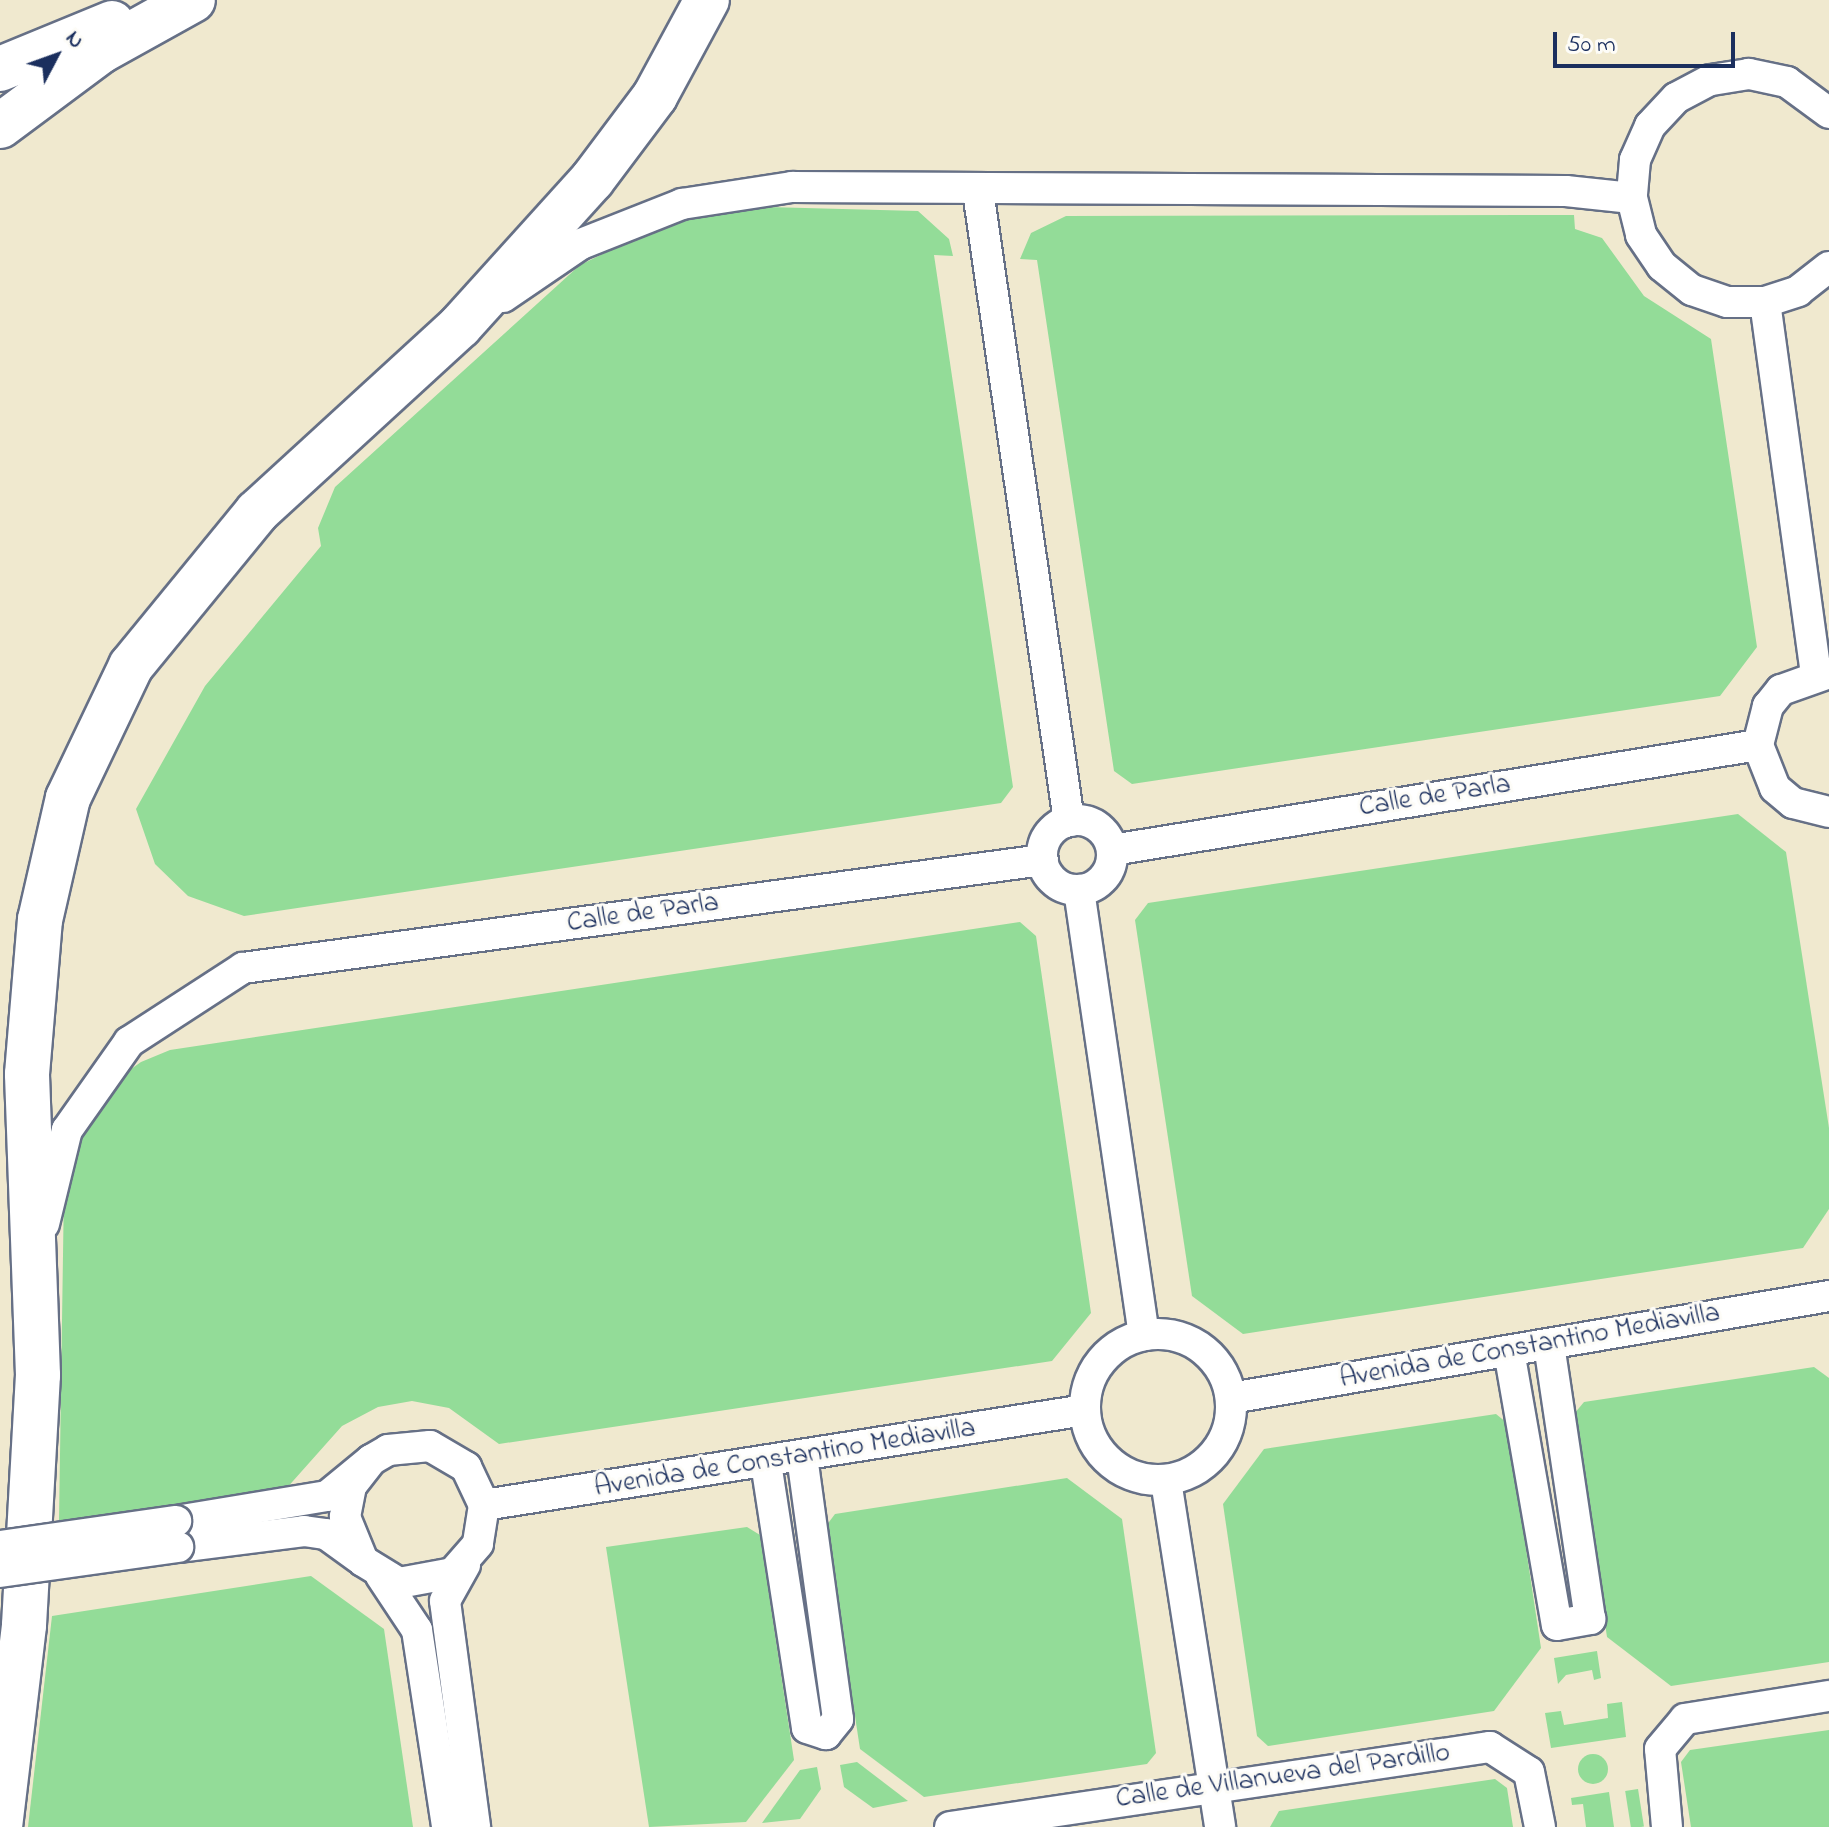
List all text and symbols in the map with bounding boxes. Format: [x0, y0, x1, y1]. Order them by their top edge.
north arrow [16, 16, 96, 96]
scale bar [1557, 16, 1739, 66]
text: N [57, 24, 91, 56]
text: 50 m [1567, 28, 1616, 63]
street label: Calle de Parla [1357, 768, 1513, 826]
street label: Calle de Parla [565, 887, 721, 941]
street label: Avenida de Constantino Mediavilla [1337, 1297, 1723, 1397]
street label: Avenida de Constantino Mediavilla [592, 1412, 978, 1506]
street label: Calle de Villanueva del Pardillo [1114, 1737, 1452, 1817]

